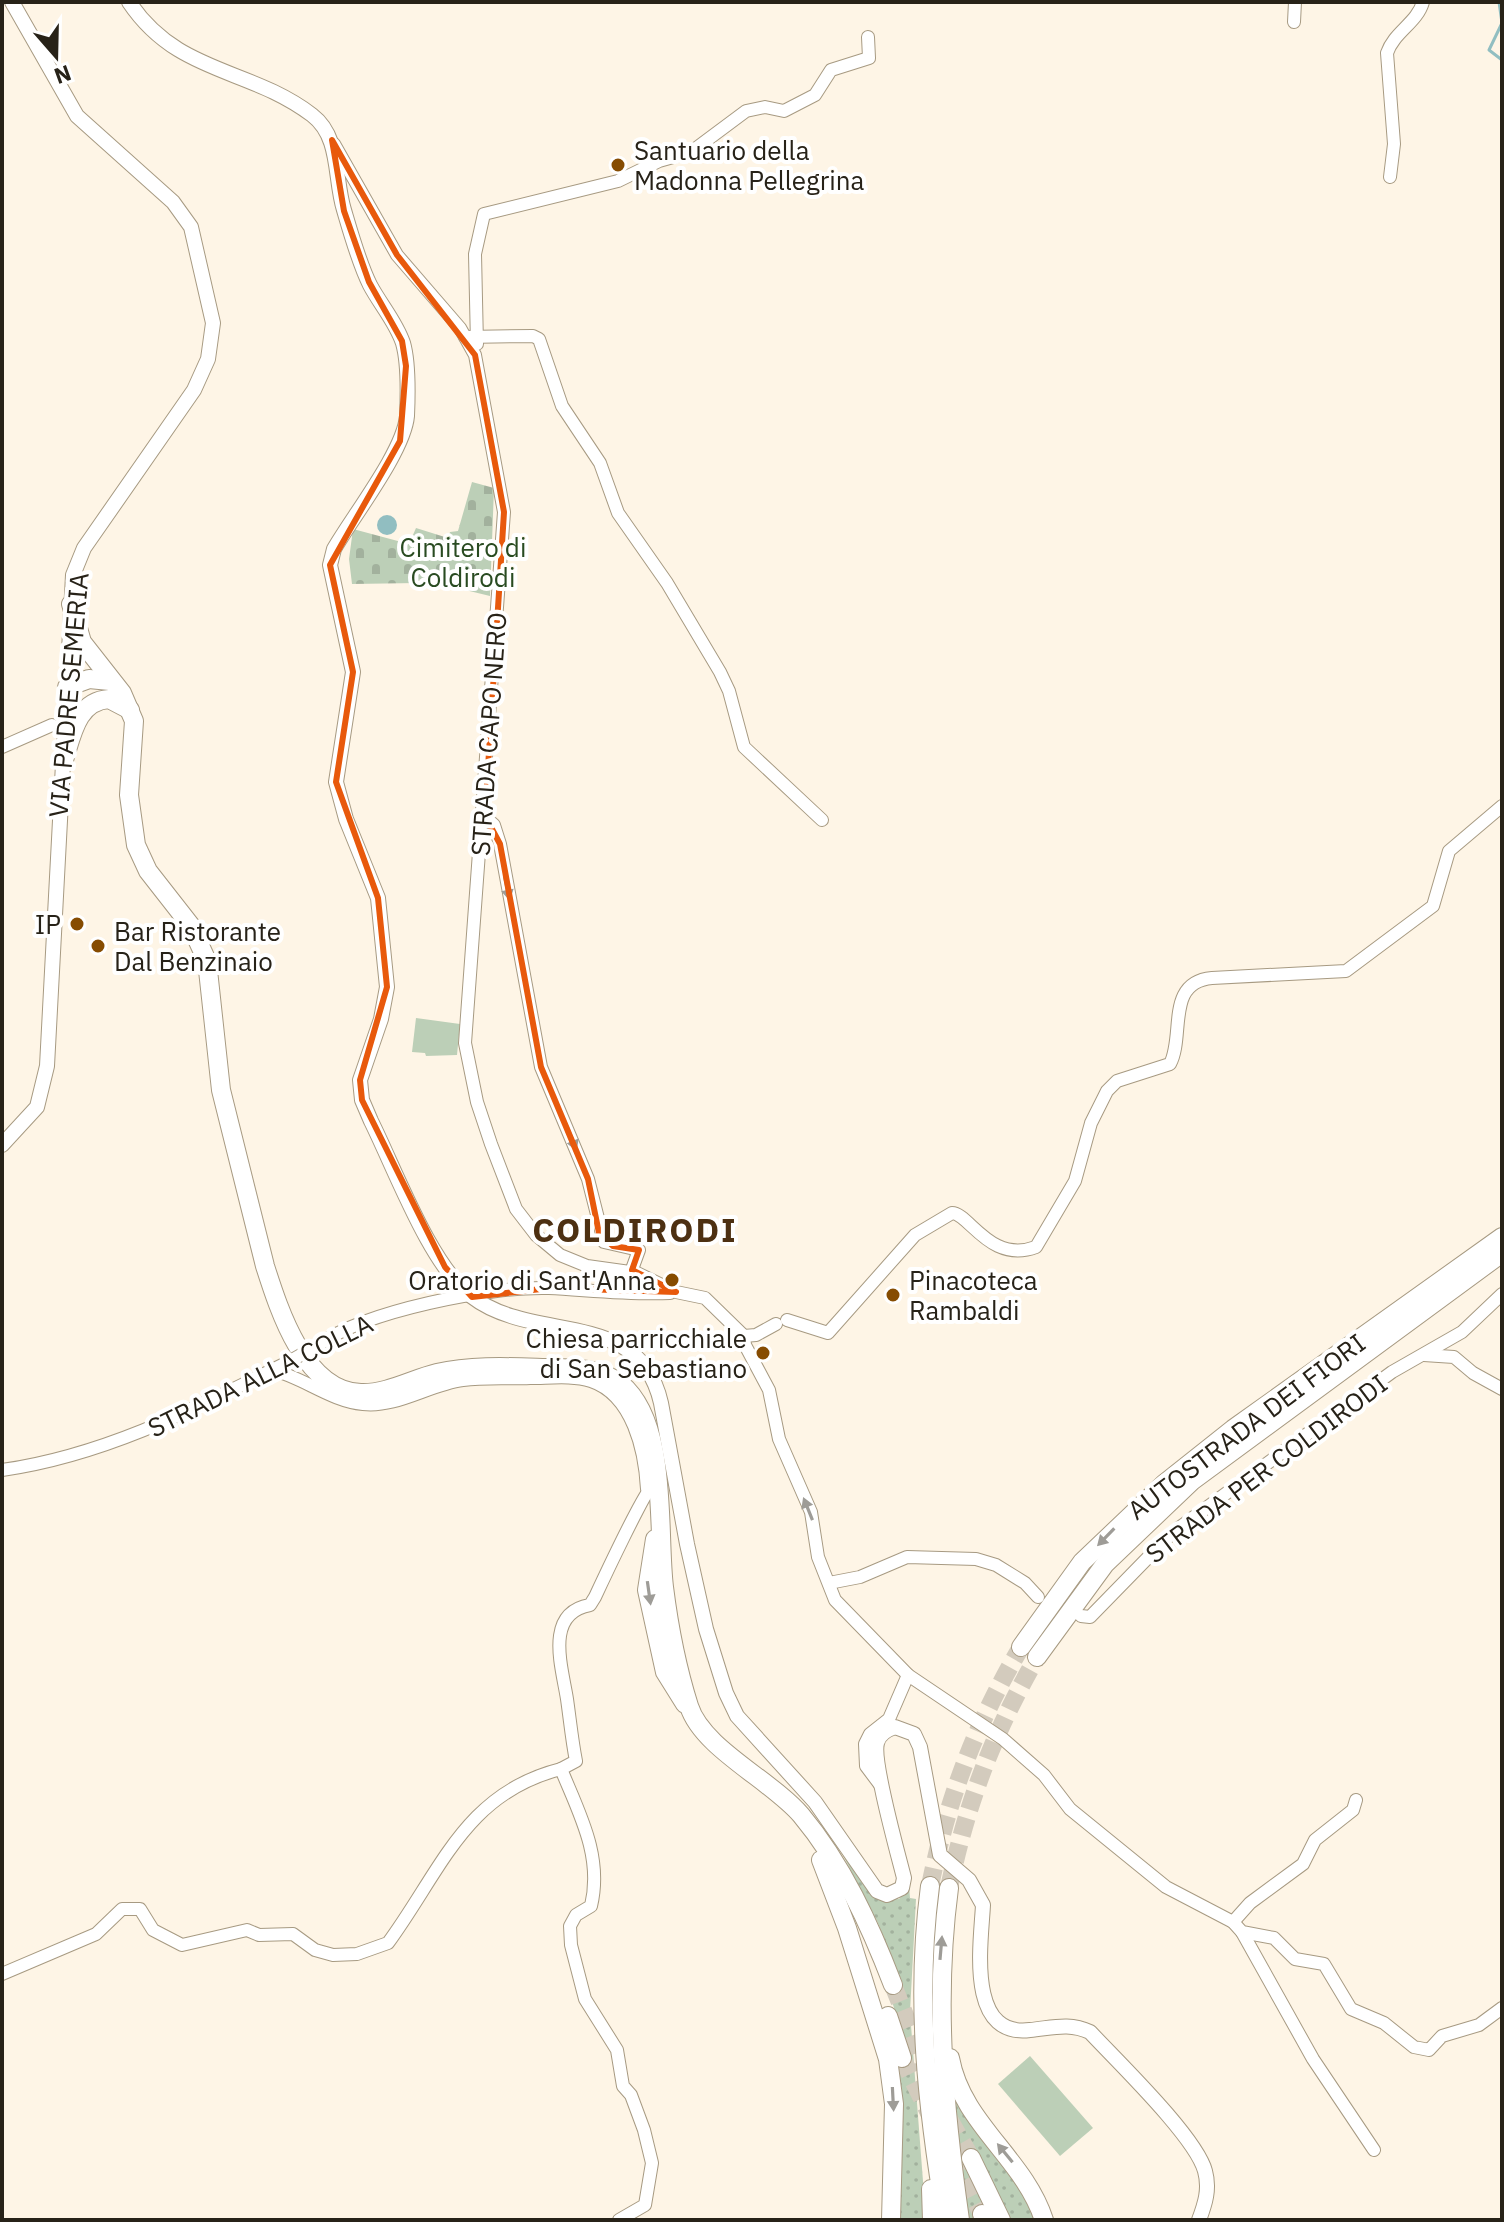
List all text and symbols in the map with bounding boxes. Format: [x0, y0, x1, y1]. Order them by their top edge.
north arrow [16, 16, 96, 96]
text: N [51, 59, 75, 92]
place label: Santuario della Madonna Pellegrina [634, 133, 865, 197]
marker: Santuario della Madonna Pellegrina [609, 156, 627, 174]
park label: Cimitero di Coldirodi [400, 530, 526, 594]
street label: VIA PADRE SEMERIA [40, 571, 96, 819]
street label: STRADA CAPO NERO [463, 611, 513, 857]
one-way arrow [501, 876, 513, 901]
place label: IP [35, 907, 61, 941]
place label: Bar Ristorante Dal Benzinaio [114, 914, 281, 978]
marker: IP [68, 915, 86, 933]
marker: Bar Ristorante Dal Benzinaio [89, 937, 107, 955]
one-way arrow [566, 1127, 579, 1151]
district label: COLDIRODI [532, 1207, 738, 1251]
place label: Oratorio di Sant'Anna [408, 1263, 656, 1297]
place label: Pinacoteca Rambaldi [909, 1263, 1038, 1327]
marker: Oratorio di Sant'Anna [663, 1271, 681, 1289]
marker: Pinacoteca Rambaldi [884, 1286, 902, 1304]
street label: STRADA ALLA COLLA [142, 1306, 378, 1444]
place label: Chiesa parricchiale di San Sebastiano [526, 1321, 747, 1385]
street label: AUTOSTRADA DEI FIORI [1120, 1325, 1372, 1527]
marker: Chiesa parricchiale di San Sebastiano [754, 1344, 772, 1362]
street label: STRADA PER COLDIRODI [1138, 1366, 1394, 1570]
one-way arrow [801, 1497, 814, 1521]
one-way arrow [1097, 1528, 1115, 1547]
one-way arrow [643, 1581, 656, 1606]
one-way arrow [935, 1935, 948, 1960]
one-way arrow [887, 2087, 900, 2112]
one-way arrow [997, 2143, 1014, 2163]

